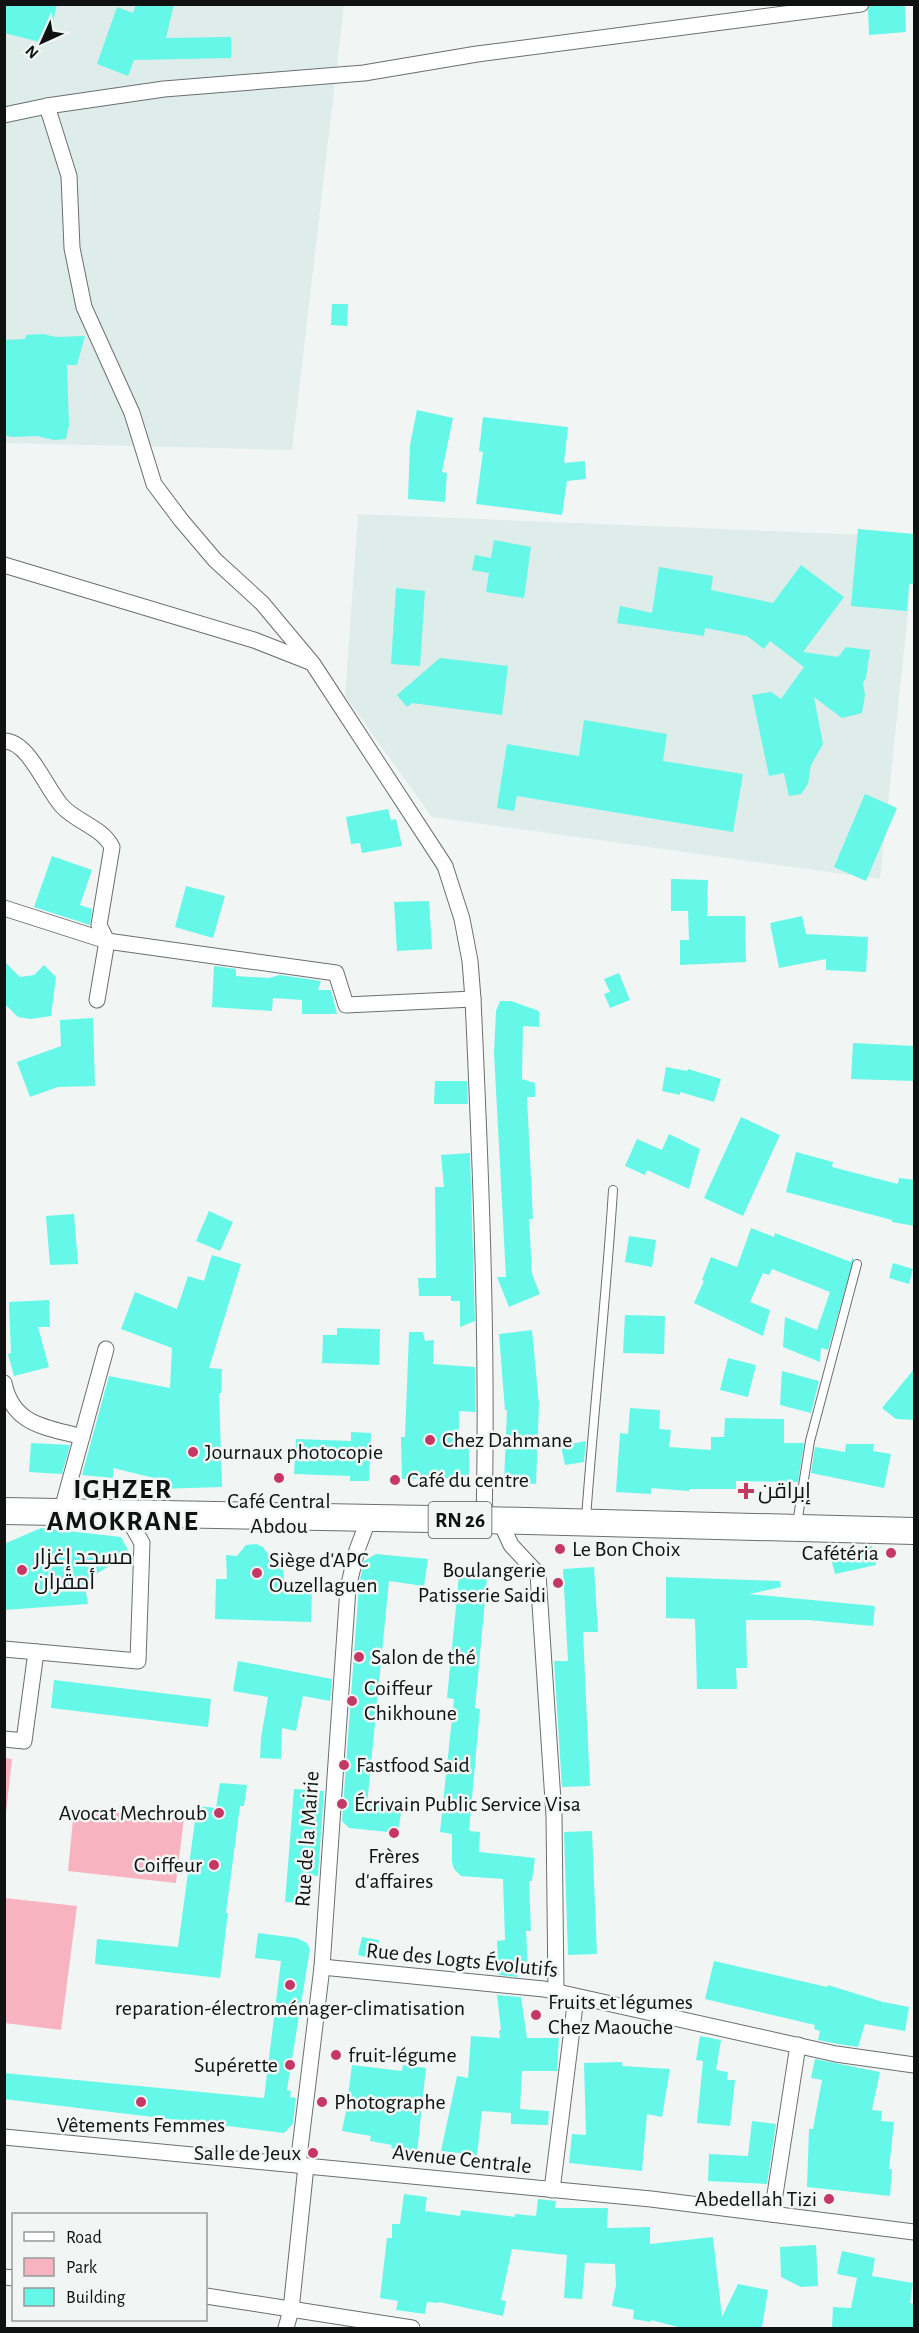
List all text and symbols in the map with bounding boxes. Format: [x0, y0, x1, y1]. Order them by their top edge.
north arrow [12, 12, 72, 72]
text: N [23, 42, 42, 61]
place label: Chez Dahmane [442, 1429, 572, 1451]
marker: Chez Dahmane [423, 1433, 437, 1447]
place label: Journaux photocopie [205, 1441, 383, 1463]
marker: Journaux photocopie [186, 1445, 200, 1459]
place label: Café du centre [407, 1469, 529, 1491]
marker: Café Central Abdou [272, 1471, 286, 1485]
marker: Café du centre [388, 1473, 402, 1487]
district label: IGHZER AMOKRANE [47, 1476, 199, 1536]
place label: إبراقن [758, 1480, 811, 1505]
marker: إبراقن [739, 1484, 753, 1498]
place label: Café Central Abdou [227, 1490, 331, 1537]
road number: RN 26 [428, 1502, 492, 1538]
place label: Le Bon Choix [572, 1538, 681, 1560]
marker: Le Bon Choix [553, 1542, 567, 1556]
place label: Cafétéria [802, 1542, 879, 1564]
place label: مسجد إغزار أمقران [32, 1546, 133, 1594]
marker: Cafétéria [884, 1546, 898, 1560]
place label: Siège d'APC Ouzellaguen [269, 1549, 378, 1596]
place label: Boulangerie Patisserie Saidi [418, 1559, 546, 1606]
marker: مسجد إغزار أمقران [15, 1563, 29, 1577]
marker: Siège d'APC Ouzellaguen [250, 1566, 264, 1580]
marker: Boulangerie Patisserie Saidi [551, 1576, 565, 1590]
place label: Salon de thé [371, 1646, 476, 1668]
marker: Salon de thé [352, 1650, 366, 1664]
place label: Coiffeur Chikhoune [364, 1677, 457, 1724]
marker: Coiffeur Chikhoune [345, 1694, 359, 1708]
place label: Fastfood Said [356, 1754, 470, 1776]
marker: Fastfood Said [337, 1758, 351, 1772]
street label: Rue de la Mairie [291, 1770, 323, 1908]
place label: Écrivain Public Service Visa [354, 1792, 581, 1815]
marker: Écrivain Public Service Visa [335, 1797, 349, 1811]
place label: Avocat Mechroub [59, 1802, 207, 1824]
marker: Avocat Mechroub [212, 1806, 226, 1820]
marker: Frères d'affaires [387, 1826, 401, 1840]
place label: Frères d'affaires [355, 1845, 433, 1892]
place label: Coiffeur [134, 1854, 202, 1876]
marker: Coiffeur [207, 1858, 221, 1872]
street label: Rue des Logts Évolutifs [365, 1938, 559, 1981]
marker: reparation-électroménager-climatisation [283, 1978, 297, 1992]
place label: Fruits et légumes Chez Maouche [548, 1991, 693, 2038]
place label: reparation-électroménager-climatisation [115, 1997, 465, 2019]
marker: Fruits et légumes Chez Maouche [529, 2008, 543, 2022]
place label: fruit-légume [348, 2044, 457, 2066]
marker: fruit-légume [329, 2048, 343, 2062]
place label: Supérette [194, 2054, 278, 2076]
marker: Supérette [283, 2058, 297, 2072]
place label: Photographe [334, 2091, 446, 2113]
marker: Vêtements Femmes [134, 2095, 148, 2109]
marker: Photographe [315, 2095, 329, 2109]
place label: Vêtements Femmes [57, 2114, 225, 2136]
street label: Avenue Centrale [391, 2141, 533, 2177]
place label: Salle de Jeux [194, 2142, 301, 2164]
marker: Salle de Jeux [306, 2146, 320, 2160]
place label: Abedellah Tizi [695, 2188, 817, 2210]
marker: Abedellah Tizi [822, 2192, 836, 2206]
legend [12, 2213, 207, 2321]
text: Road [66, 2229, 102, 2247]
text: Park [66, 2259, 98, 2277]
text: Building [66, 2289, 126, 2307]

